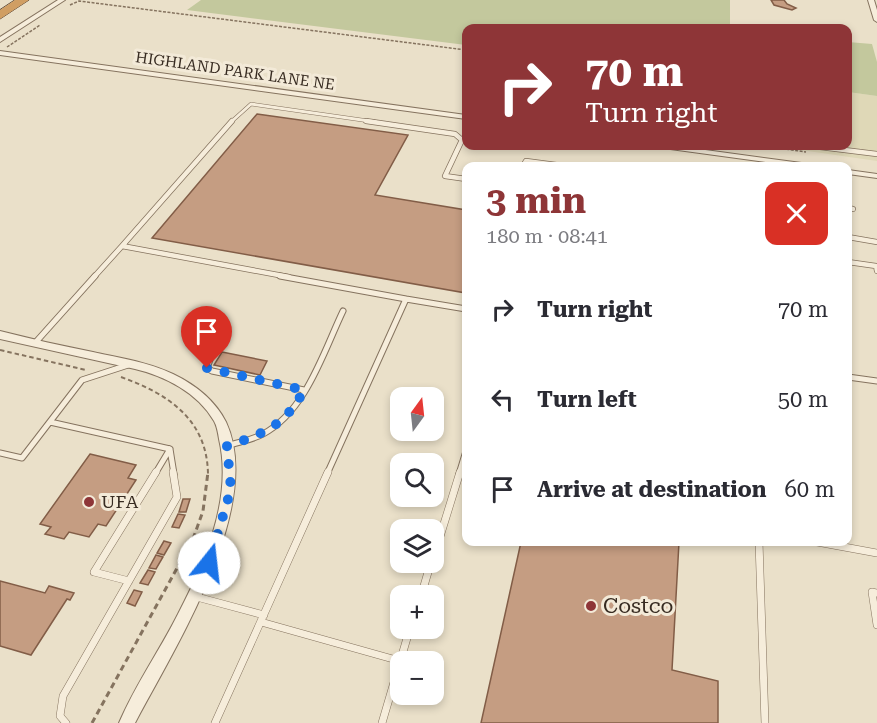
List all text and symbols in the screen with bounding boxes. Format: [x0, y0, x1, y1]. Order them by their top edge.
text: 70 m [585, 47, 683, 96]
street label: HIGHLAND PARK LANE NE [134, 48, 336, 94]
icon: right [486, 48, 564, 126]
text: Turn right [585, 97, 718, 129]
text: 3 min [486, 180, 586, 222]
button: close [765, 182, 828, 245]
text: 180 m · 08:41 [486, 224, 608, 248]
icon: right [486, 293, 519, 326]
text: Turn right [537, 297, 652, 322]
text: 70 m [778, 297, 828, 322]
pin [181, 306, 232, 368]
icon: arrive [190, 315, 223, 348]
icon: left [486, 383, 519, 416]
north arrow [390, 387, 444, 441]
map controls [390, 387, 444, 705]
text: Turn left [537, 387, 637, 412]
text: 50 m [778, 387, 828, 412]
button: search [390, 453, 444, 507]
icon: arrive [486, 473, 519, 506]
text: Arrive at destination [537, 477, 766, 502]
text: 60 m [784, 477, 835, 502]
place label: UFA [101, 491, 139, 512]
marker: UFA [82, 495, 96, 509]
button: layers [390, 519, 444, 573]
position arrow [177, 531, 241, 595]
button: + [390, 585, 444, 639]
place label: Costco [603, 594, 673, 618]
marker: Costco [584, 599, 598, 613]
button: − [390, 651, 444, 705]

